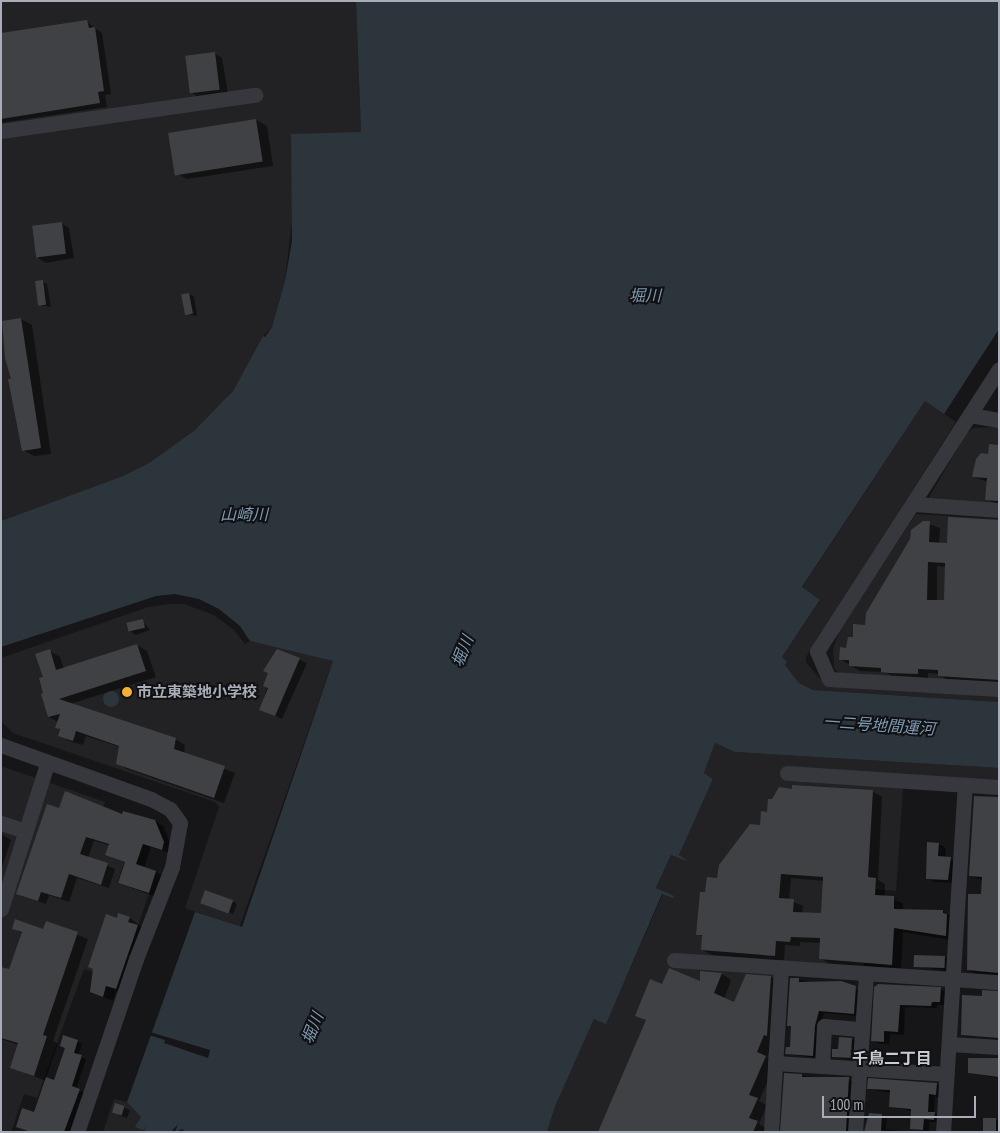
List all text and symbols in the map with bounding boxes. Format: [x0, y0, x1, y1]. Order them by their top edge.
water label: 堀川 [629, 285, 661, 305]
water label: 山崎川 [220, 504, 268, 524]
water label: 堀川 [447, 633, 477, 669]
place label: 市立東築地小学校 [137, 683, 257, 701]
marker: 市立東築地小学校 [121, 686, 133, 698]
water label: 一二号地間運河 [822, 712, 936, 738]
water label: 堀川 [297, 1010, 327, 1046]
district label: 千鳥二丁目 [852, 1048, 932, 1068]
scale bar [825, 1086, 979, 1118]
text: 100 m [830, 1095, 863, 1114]

